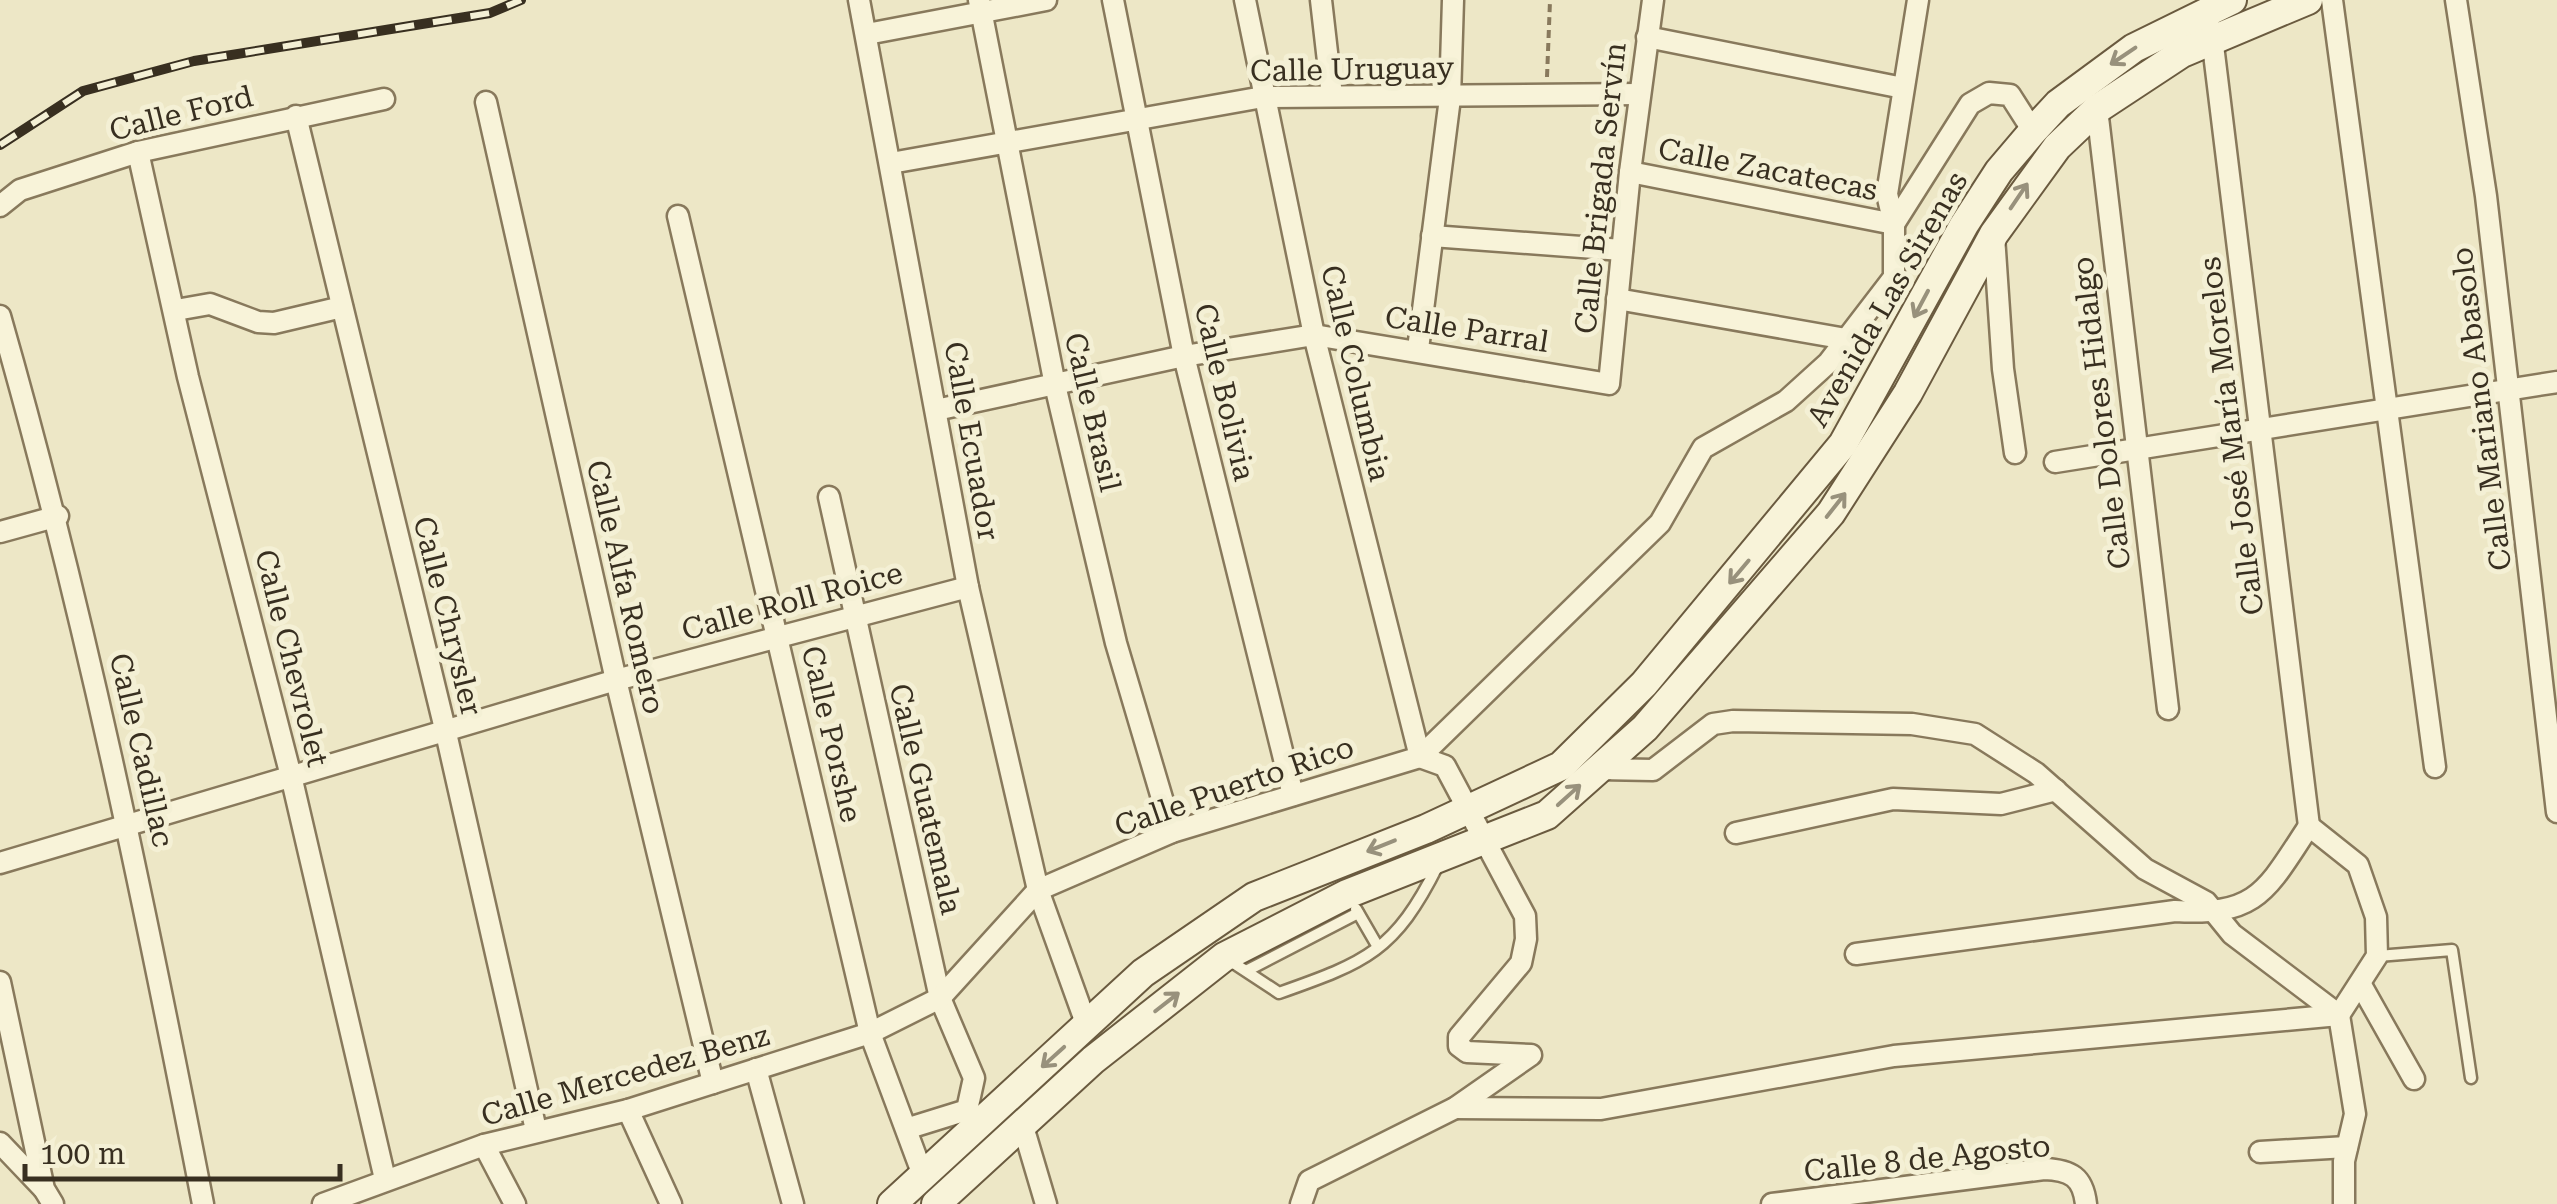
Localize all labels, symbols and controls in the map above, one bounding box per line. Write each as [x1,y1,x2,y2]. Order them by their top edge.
street label: Calle Brigada Servín [1567,41,1633,335]
one-way arrow [2110,45,2138,66]
street label: Calle Uruguay [1250,50,1454,88]
street label: Calle Ford [106,78,256,148]
street label: Calle Zacatecas [1655,131,1881,207]
street label: Avenida Las Sirenas [1800,165,1974,433]
one-way arrow [2008,182,2029,210]
street label: Calle Mariano Abasolo [2444,245,2518,573]
street label: Calle Dolores Hidalgo [2064,255,2138,571]
street label: Calle José María Morelos [2192,255,2270,617]
street label: Calle Columbia [1314,262,1398,484]
one-way arrow [1911,289,1931,319]
street label: Calle Parral [1383,299,1551,359]
street label: Calle Bolivia [1188,300,1262,484]
street label: Calle Brasil [1058,329,1128,495]
street label: Calle Ecuador [937,339,1007,543]
street label: Calle Alfa Romero [580,457,672,717]
one-way arrow [1826,492,1847,519]
street label: Calle Chrysler [406,513,490,719]
street label: Calle Chevrolet [248,546,336,770]
street label: Calle Roll Roice [678,555,906,647]
one-way arrow [1729,558,1751,584]
street label: Calle Porshe [795,642,869,826]
street label: Calle Cadillac [103,650,181,850]
street label: Calle Guatemala [882,680,970,918]
street label: Calle Puerto Rico [1110,729,1358,843]
one-way arrow [1556,784,1581,807]
one-way arrow [1367,839,1397,857]
one-way arrow [1153,992,1180,1013]
street label: Calle Mercedez Benz [477,1017,773,1133]
one-way arrow [1041,1045,1066,1068]
scale bar [25,1119,340,1181]
street label: Calle 8 de Agosto [1802,1128,2052,1188]
text: 100 m [40,1136,125,1171]

